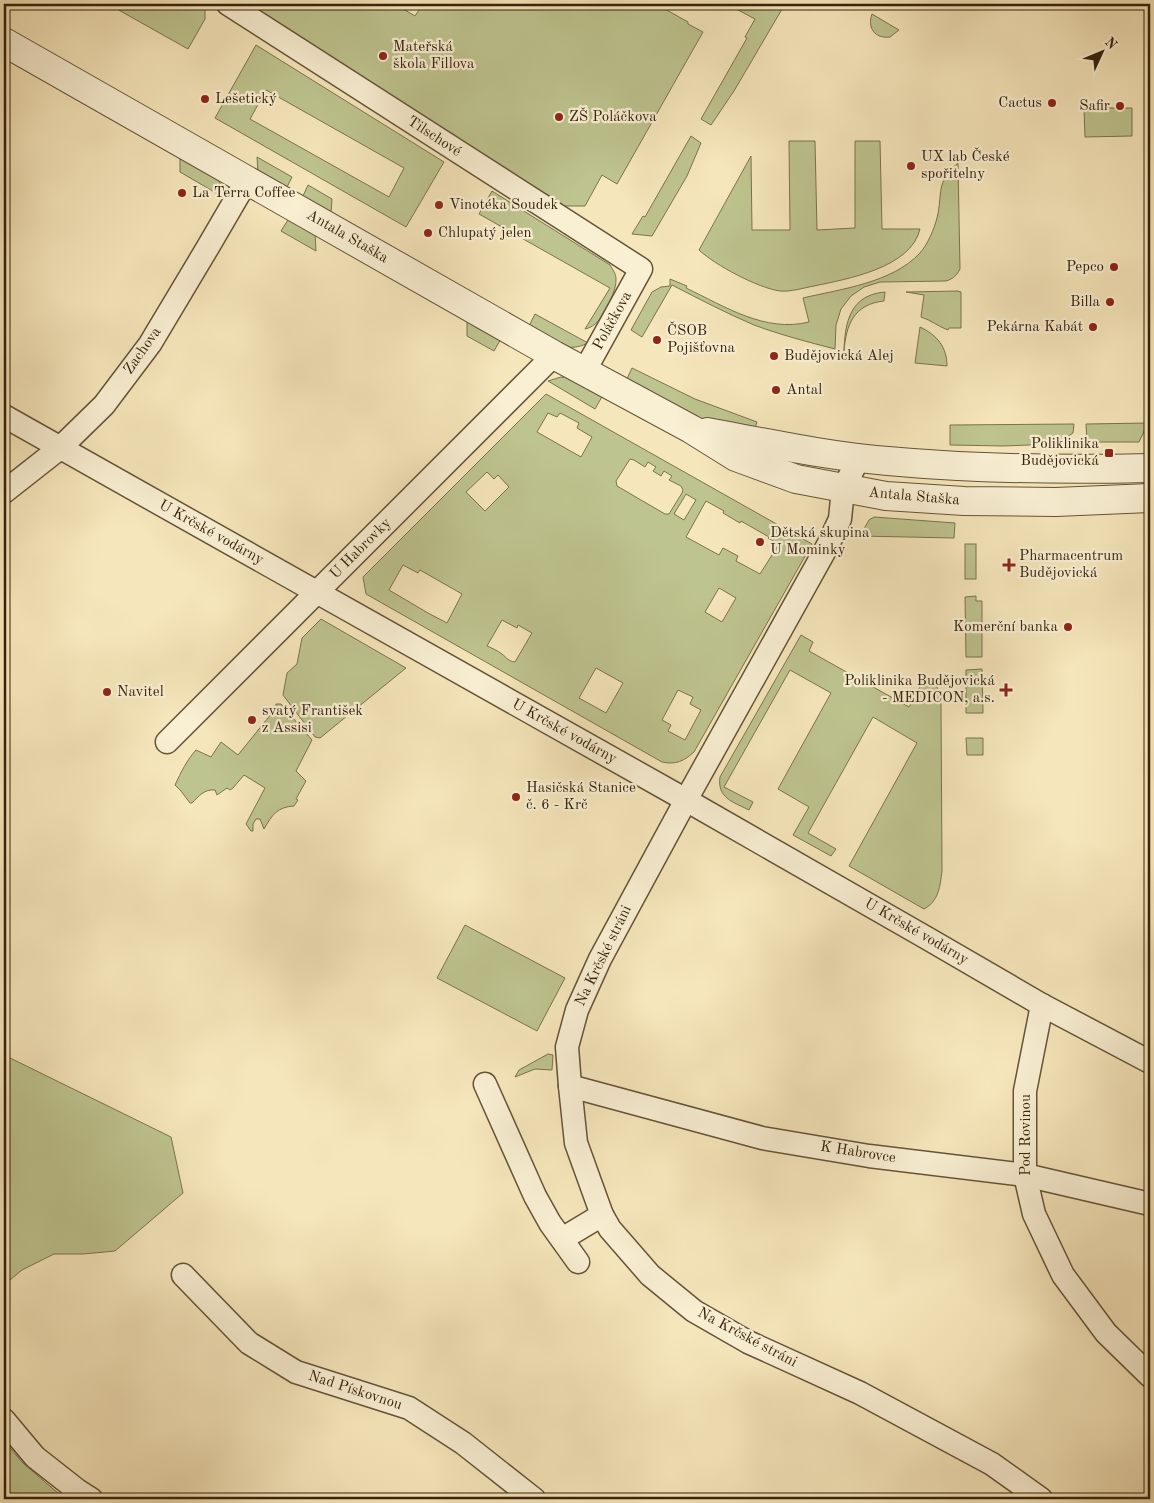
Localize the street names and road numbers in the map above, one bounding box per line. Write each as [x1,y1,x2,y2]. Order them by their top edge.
street label: Tilschové [404,114,464,160]
street label: Antala Staška [304,208,391,267]
street label: Poláčkova [591,289,635,353]
street label: Zachova [121,324,165,377]
street label: Antala Staška [868,486,961,509]
street label: U Krčské vodárny [156,498,266,568]
street label: U Habrovky [328,516,394,582]
street label: U Krčské vodárny [509,697,619,767]
street label: U Krčské vodárny [861,896,971,968]
street label: Na Krčské stráni [573,903,635,1009]
street label: Pod Rovinou [1019,1094,1034,1176]
street label: K Habrovce [819,1140,897,1166]
street label: Na Krčské stráni [695,1306,799,1370]
street label: Nad Pískovnou [306,1369,404,1413]

